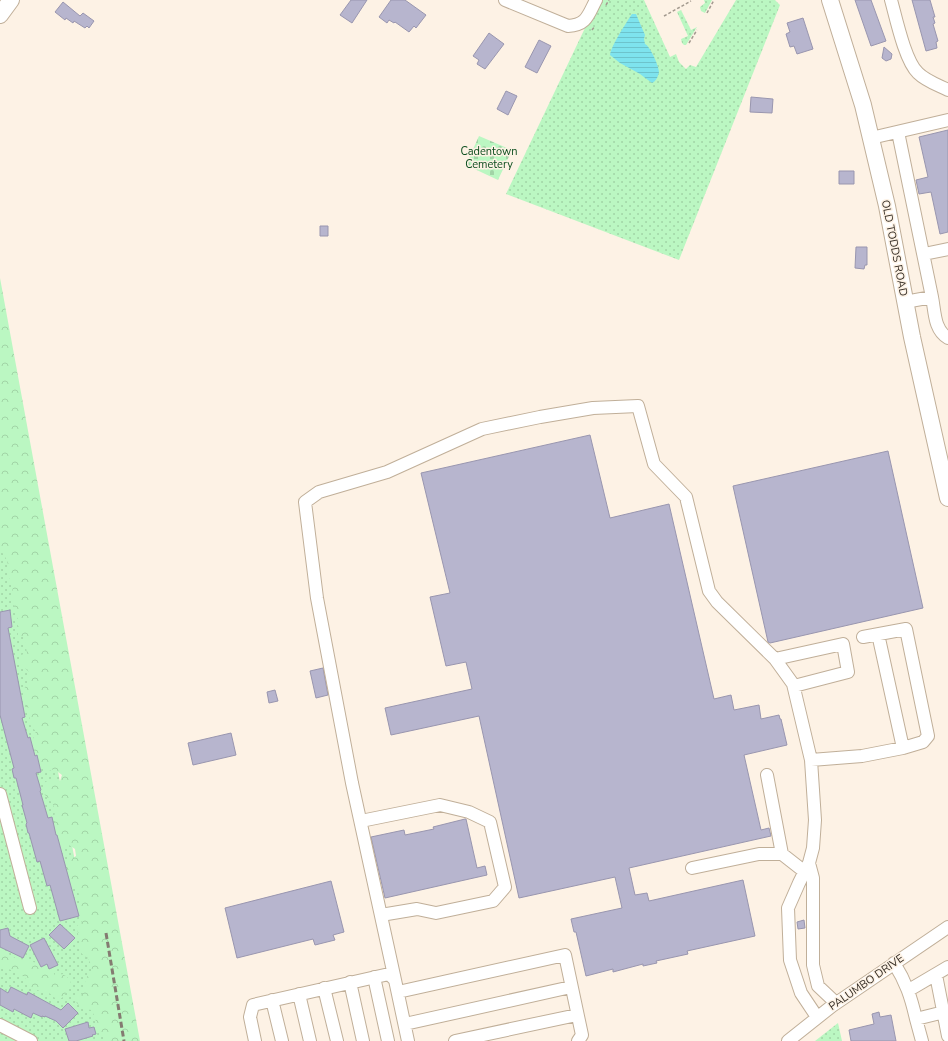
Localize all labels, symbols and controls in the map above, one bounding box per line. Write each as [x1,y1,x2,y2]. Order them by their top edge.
park label: Cadentown Cemetery [461,144,517,172]
street label: OLD TODDS ROAD [878,199,911,297]
street label: PALUMBO DRIVE [826,951,907,1014]

